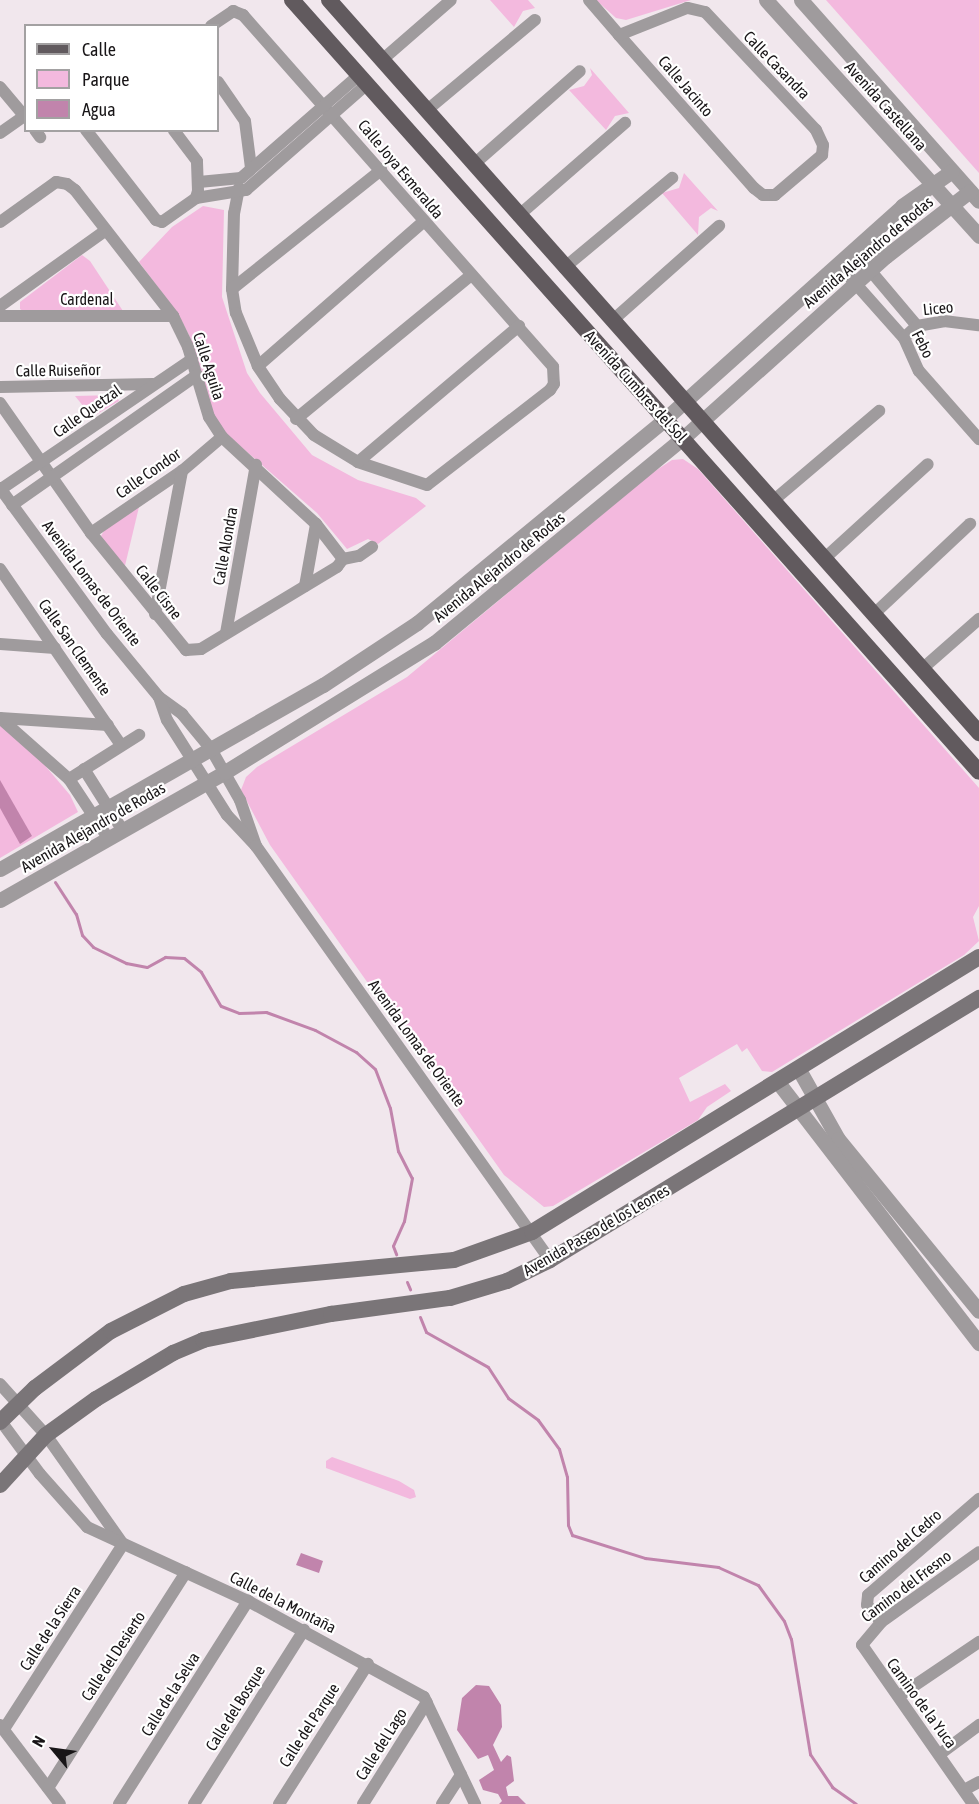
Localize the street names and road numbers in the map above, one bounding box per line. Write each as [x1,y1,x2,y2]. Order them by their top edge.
street label: Calle Casandra [740,27,814,103]
street label: Calle Jacinto [654,52,718,120]
street label: Avenida Castellana [841,57,931,155]
street label: Calle Joya Esmeralda [354,116,448,222]
street label: Avenida Alejandro de Rodas [799,192,937,312]
street label: Cardenal [60,289,114,309]
street label: Liceo [922,297,954,319]
street label: Avenida Cumbres del Sol [581,326,691,446]
street label: Febo [908,327,938,361]
street label: Calle Aguila [189,330,229,402]
street label: Calle Ruiseñor [15,360,101,380]
street label: Calle Quetzal [49,381,125,441]
street label: Calle Condor [112,444,184,502]
street label: Calle Alondra [209,505,241,587]
street label: Avenida Alejandro de Rodas [429,508,569,626]
street label: Avenida Lomas de Oriente [39,516,145,650]
street label: Calle Cisne [132,561,186,623]
street label: Calle San Clemente [35,595,115,699]
street label: Avenida Alejandro de Rodas [17,778,169,876]
street label: Avenida Lomas de Oriente [364,976,470,1110]
street label: Avenida Paseo de los Leones [519,1180,673,1280]
street label: Camino del Cedro [855,1505,945,1587]
street label: Camino del Fresno [857,1546,955,1626]
street label: Calle de la Montaña [227,1567,339,1637]
street label: Calle de la Sierra [15,1582,85,1674]
street label: Calle del Desierto [77,1608,149,1704]
street label: Calle de la Selva [137,1649,203,1739]
street label: Camino de la Yuca [883,1654,961,1752]
street label: Calle del Bosque [201,1662,269,1754]
street label: Calle del Parque [275,1680,343,1770]
street label: Calle del Lago [351,1704,411,1784]

